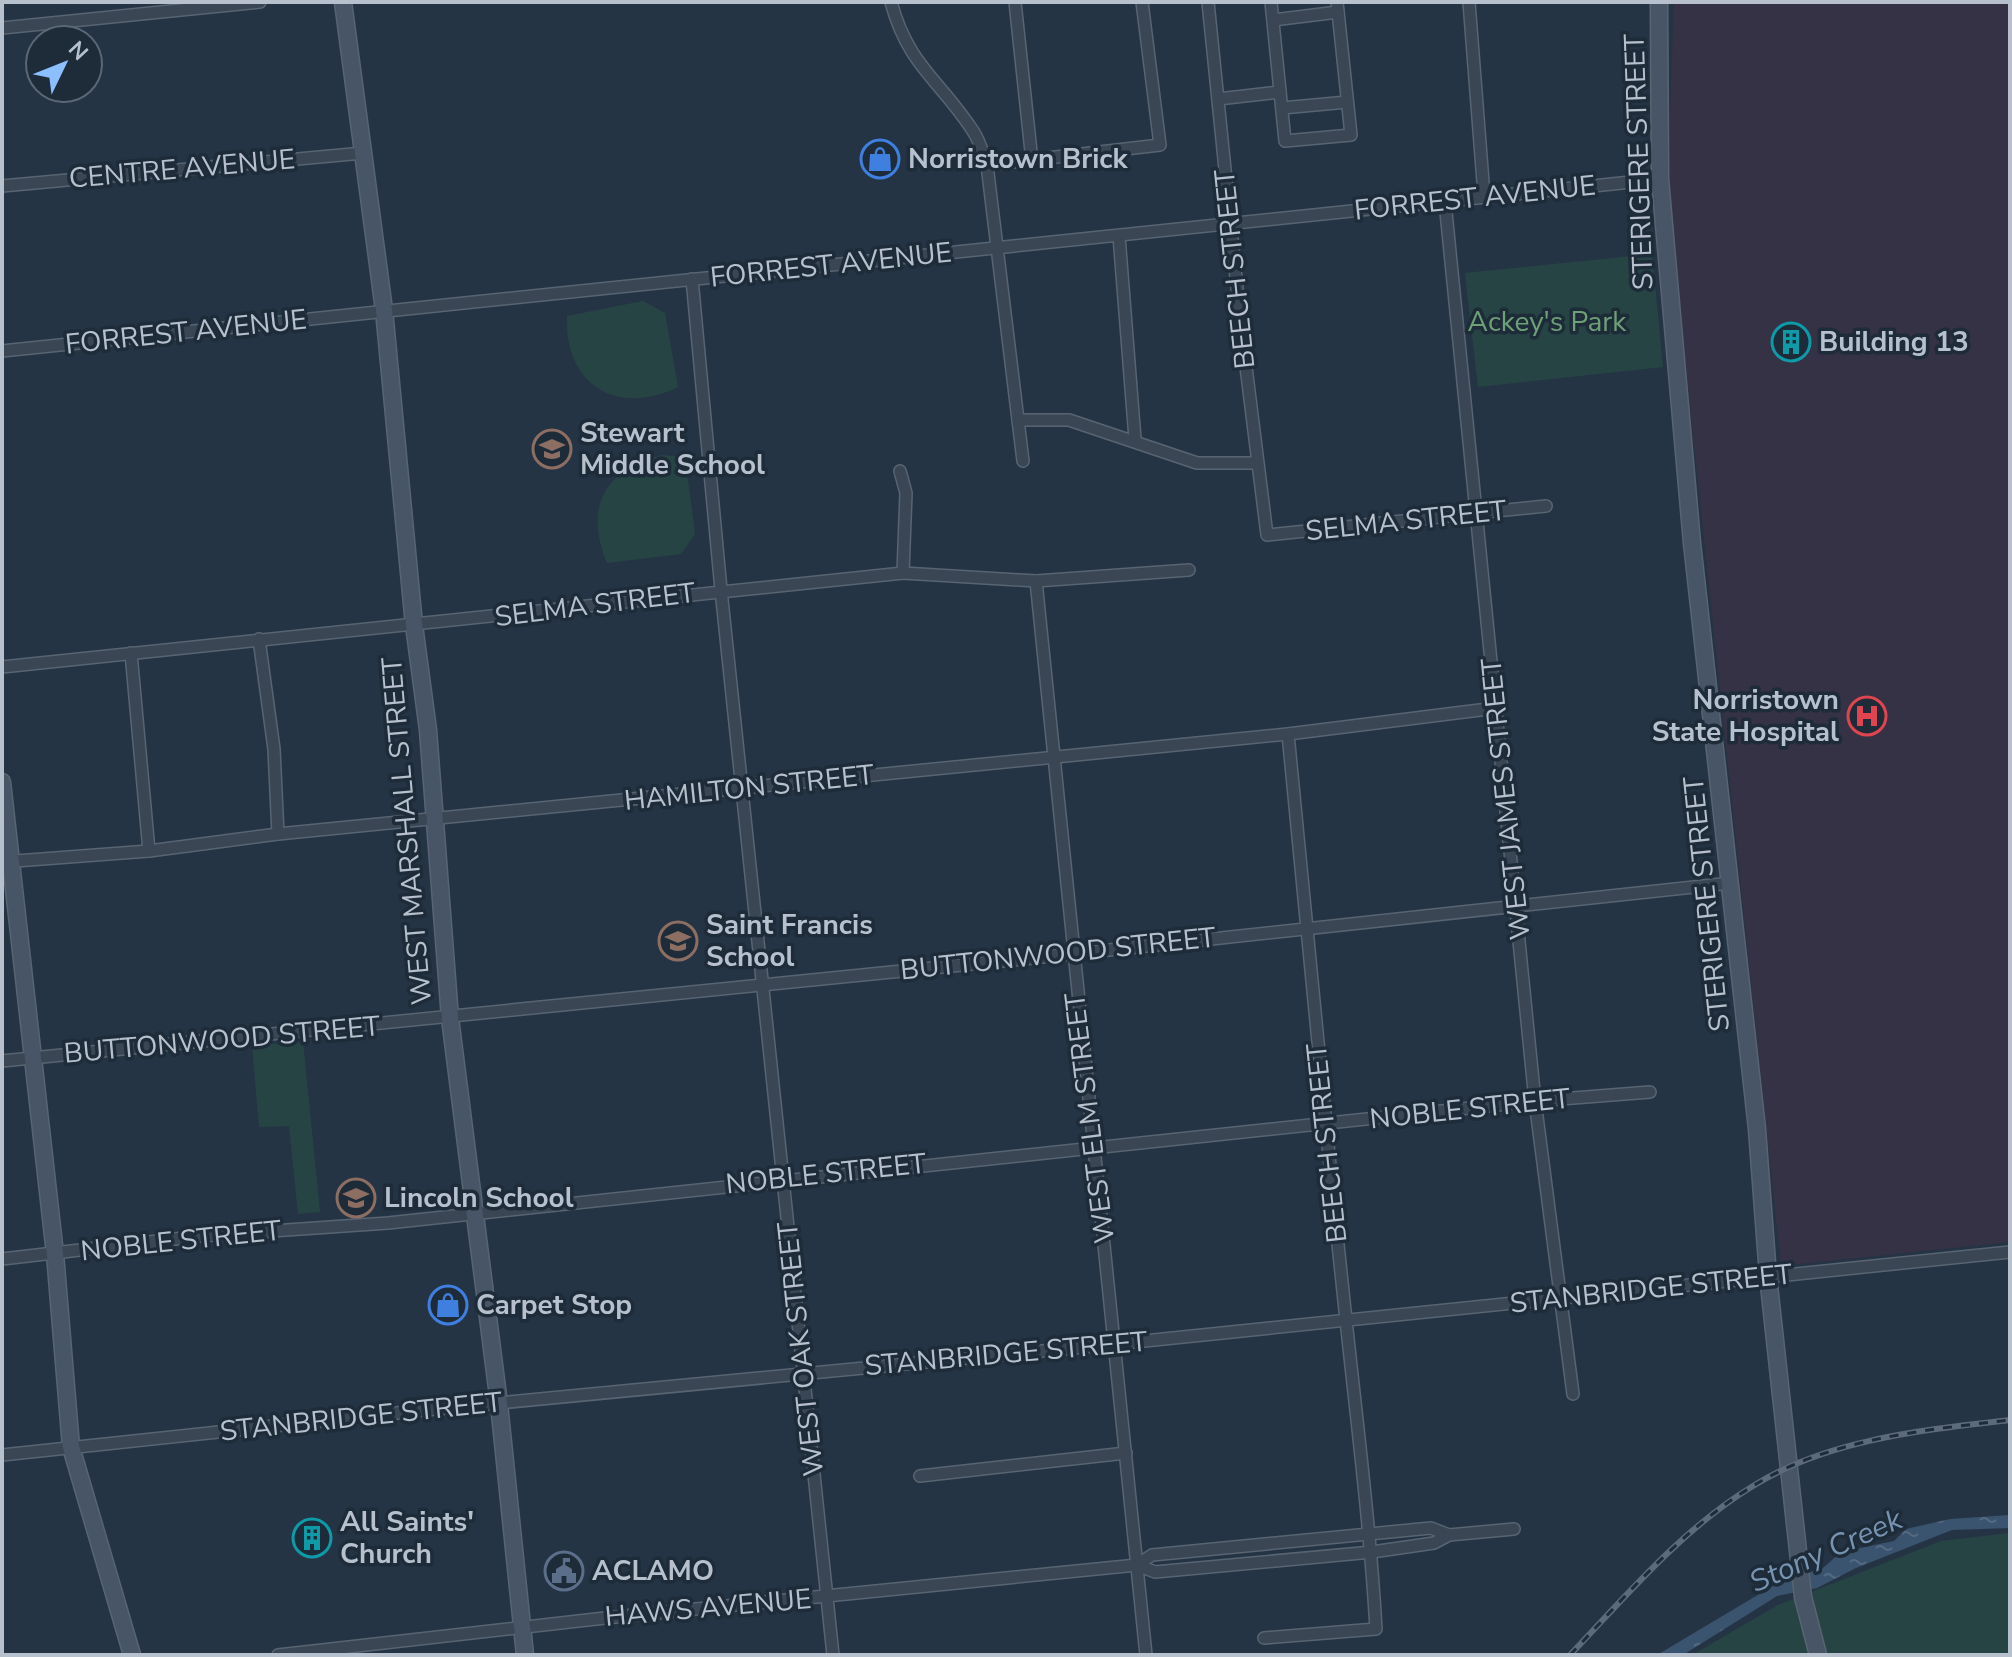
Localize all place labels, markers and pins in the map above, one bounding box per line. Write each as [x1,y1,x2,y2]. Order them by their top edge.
shop icon: Norristown Brick [859,138,901,180]
place label: Norristown Brick [908,140,1129,178]
building icon: Building 13 [1770,321,1812,363]
place label: Building 13 [1819,323,1969,361]
place label: Stewart Middle School [580,414,765,484]
school or university icon: Stewart Middle School [531,428,573,470]
place label: Norristown State Hospital [1652,681,1839,751]
hospital icon: Norristown State Hospital [1846,695,1888,737]
place label: Saint Francis School [706,906,873,976]
school or university icon: Saint Francis School [657,920,699,962]
school or university icon: Lincoln School [335,1177,377,1219]
place label: Lincoln School [384,1179,574,1217]
shop icon: Carpet Stop [427,1284,469,1326]
place label: Carpet Stop [476,1286,632,1324]
place label: All Saints' Church [340,1503,474,1573]
building icon: All Saints' Church [291,1517,333,1559]
public building icon: ACLAMO [543,1550,585,1592]
place label: ACLAMO [592,1552,714,1590]

